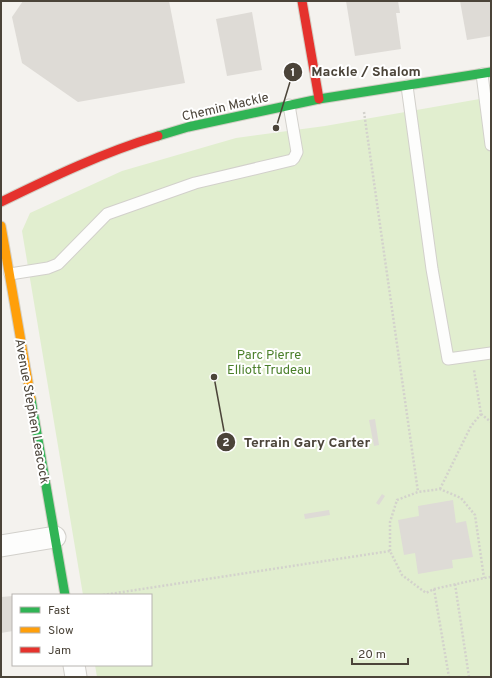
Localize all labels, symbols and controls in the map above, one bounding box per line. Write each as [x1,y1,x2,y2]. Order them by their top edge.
callout: Mackle / Shalom [283,59,429,85]
text: Mackle / Shalom [311,64,421,81]
text: 1 [291,65,295,81]
street label: Chemin Mackle [180,90,270,126]
street label: Avenue Stephen Leacock [10,338,52,485]
park label: Parc Pierre Elliott Trudeau [227,348,311,379]
callout: Terrain Gary Carter [216,429,379,455]
text: 2 [222,435,230,451]
text: Terrain Gary Carter [244,435,370,452]
legend [12,594,152,666]
text: Fast [48,603,70,619]
text: Slow [48,623,74,639]
scale bar [352,640,408,666]
text: Jam [48,643,71,659]
text: 20 m [358,647,386,663]

